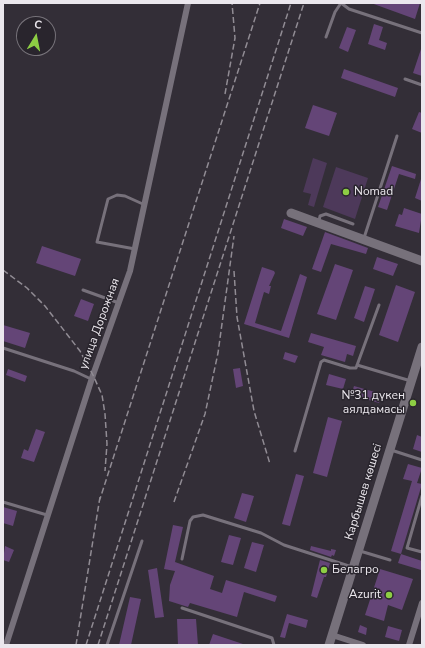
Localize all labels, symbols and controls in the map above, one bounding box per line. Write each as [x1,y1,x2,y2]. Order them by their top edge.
north arrow [16,16,56,56]
text: С [33,17,43,33]
place label: Nomad [354,185,393,199]
marker: Nomad [341,187,351,197]
street label: улица Дорожная [77,276,123,372]
place label: №31 дүкен аялдамасы [341,389,405,417]
marker: №31 дүкен аялдамасы [408,398,418,408]
street label: Карбышев көшесі [342,442,386,542]
place label: Белагро [332,563,379,577]
marker: Белагро [319,565,329,575]
place label: Azurit [349,588,381,602]
marker: Azurit [384,590,394,600]

